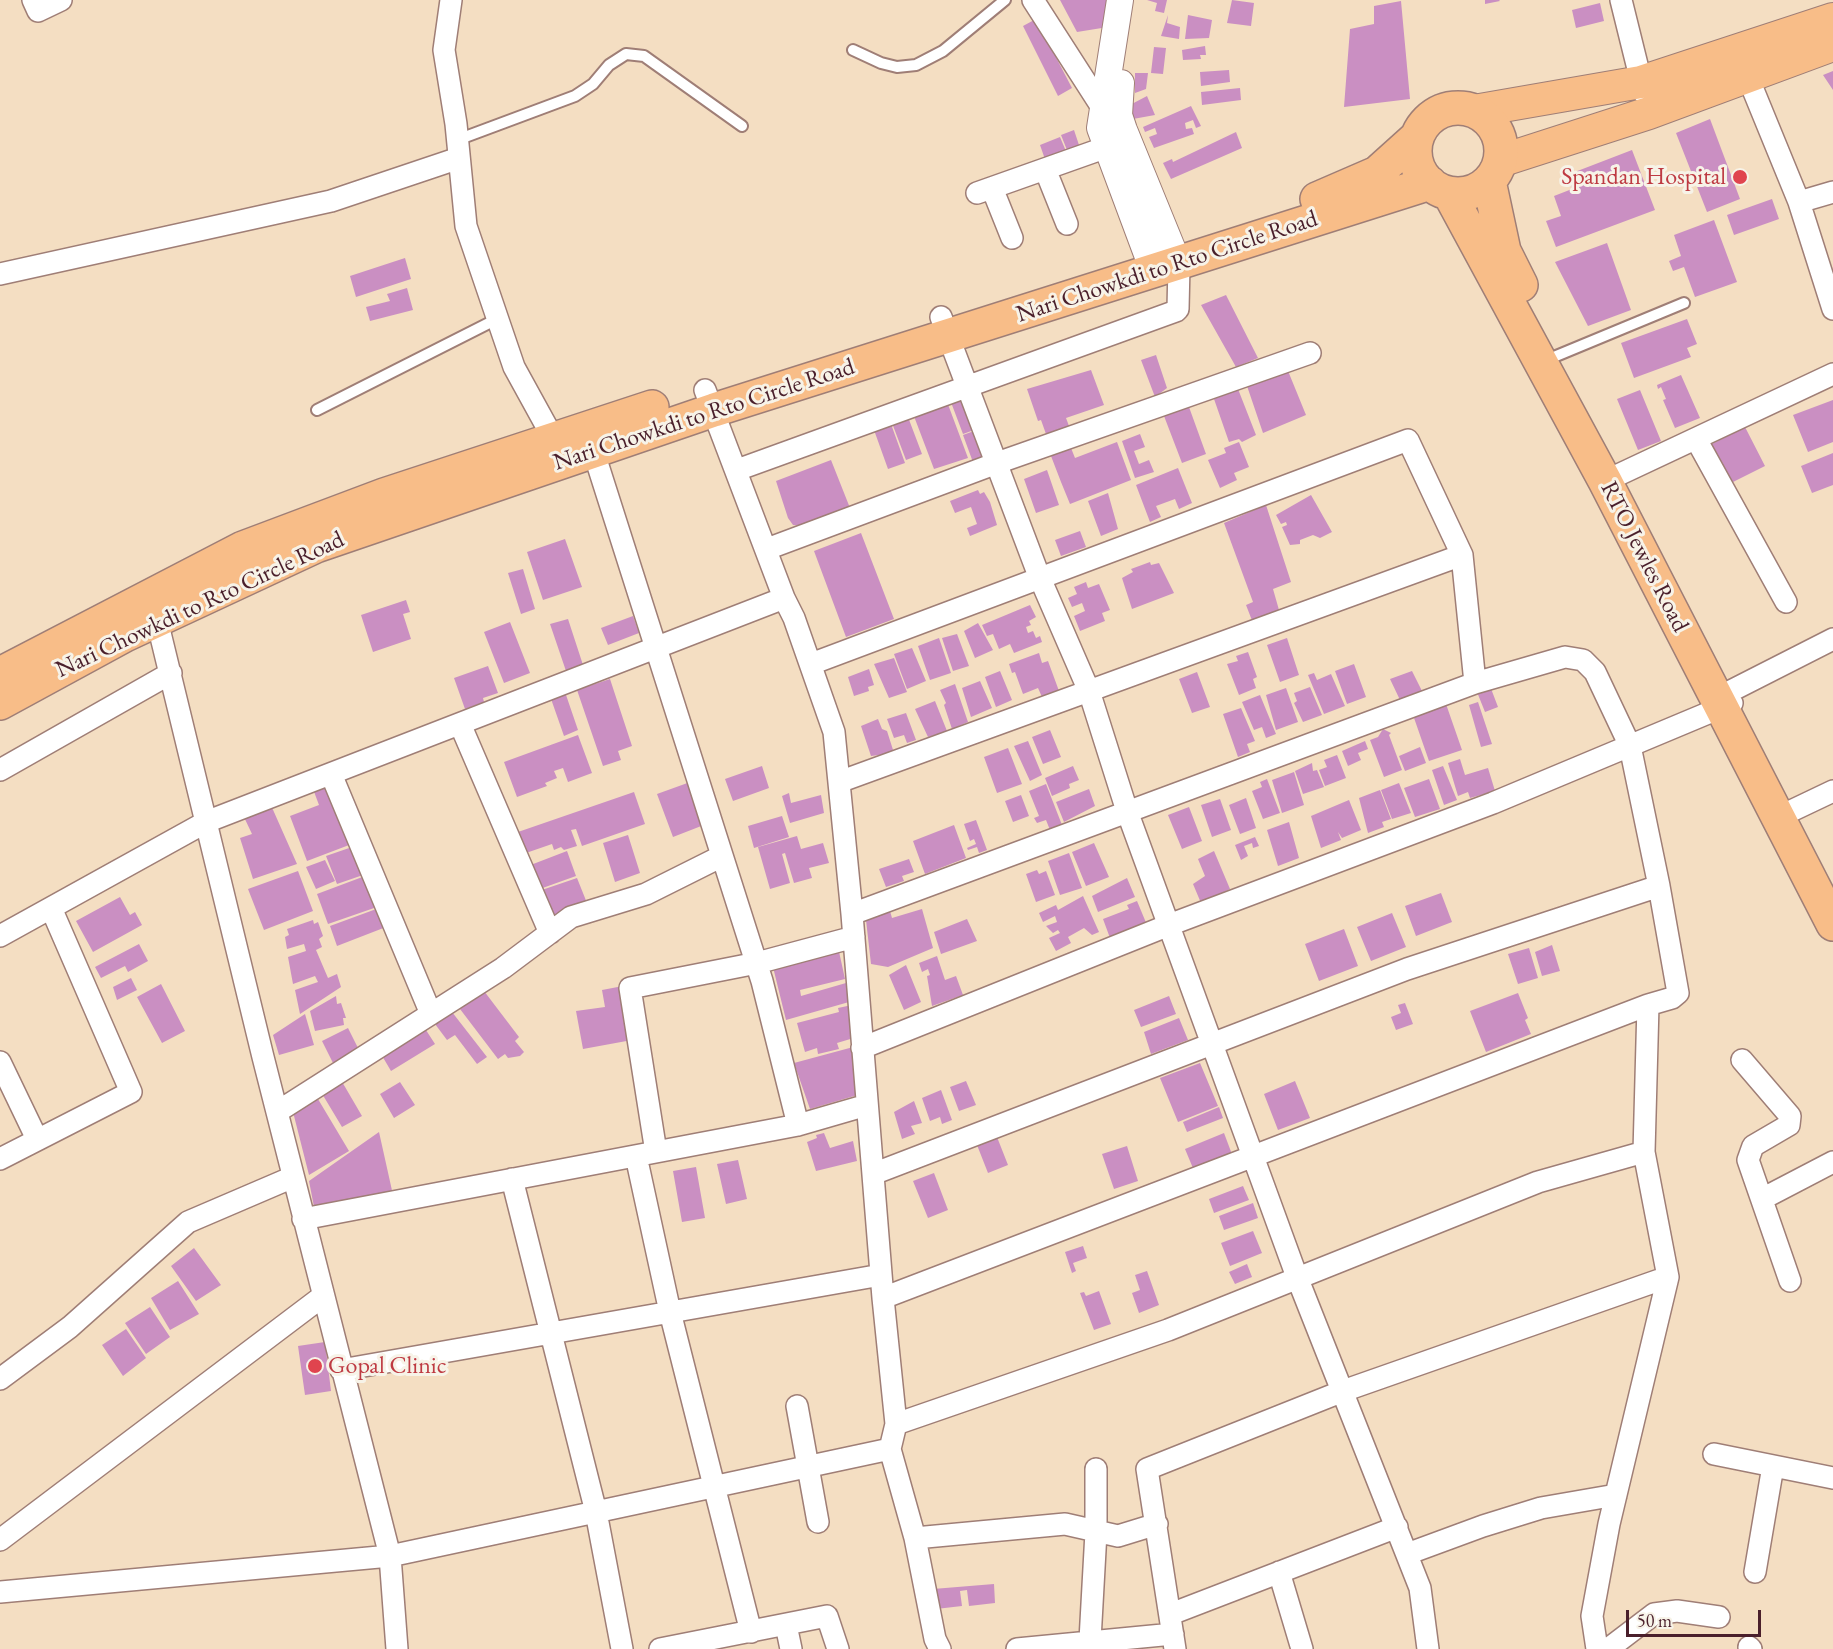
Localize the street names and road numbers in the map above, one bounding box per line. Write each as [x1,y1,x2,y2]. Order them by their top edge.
street label: Nari Chowkdi to Rto Circle Road [1013,205,1321,329]
street label: Nari Chowkdi to Rto Circle Road [550,353,858,477]
street label: RTO Jewles Road [1594,477,1694,637]
street label: Nari Chowkdi to Rto Circle Road [51,525,349,685]

